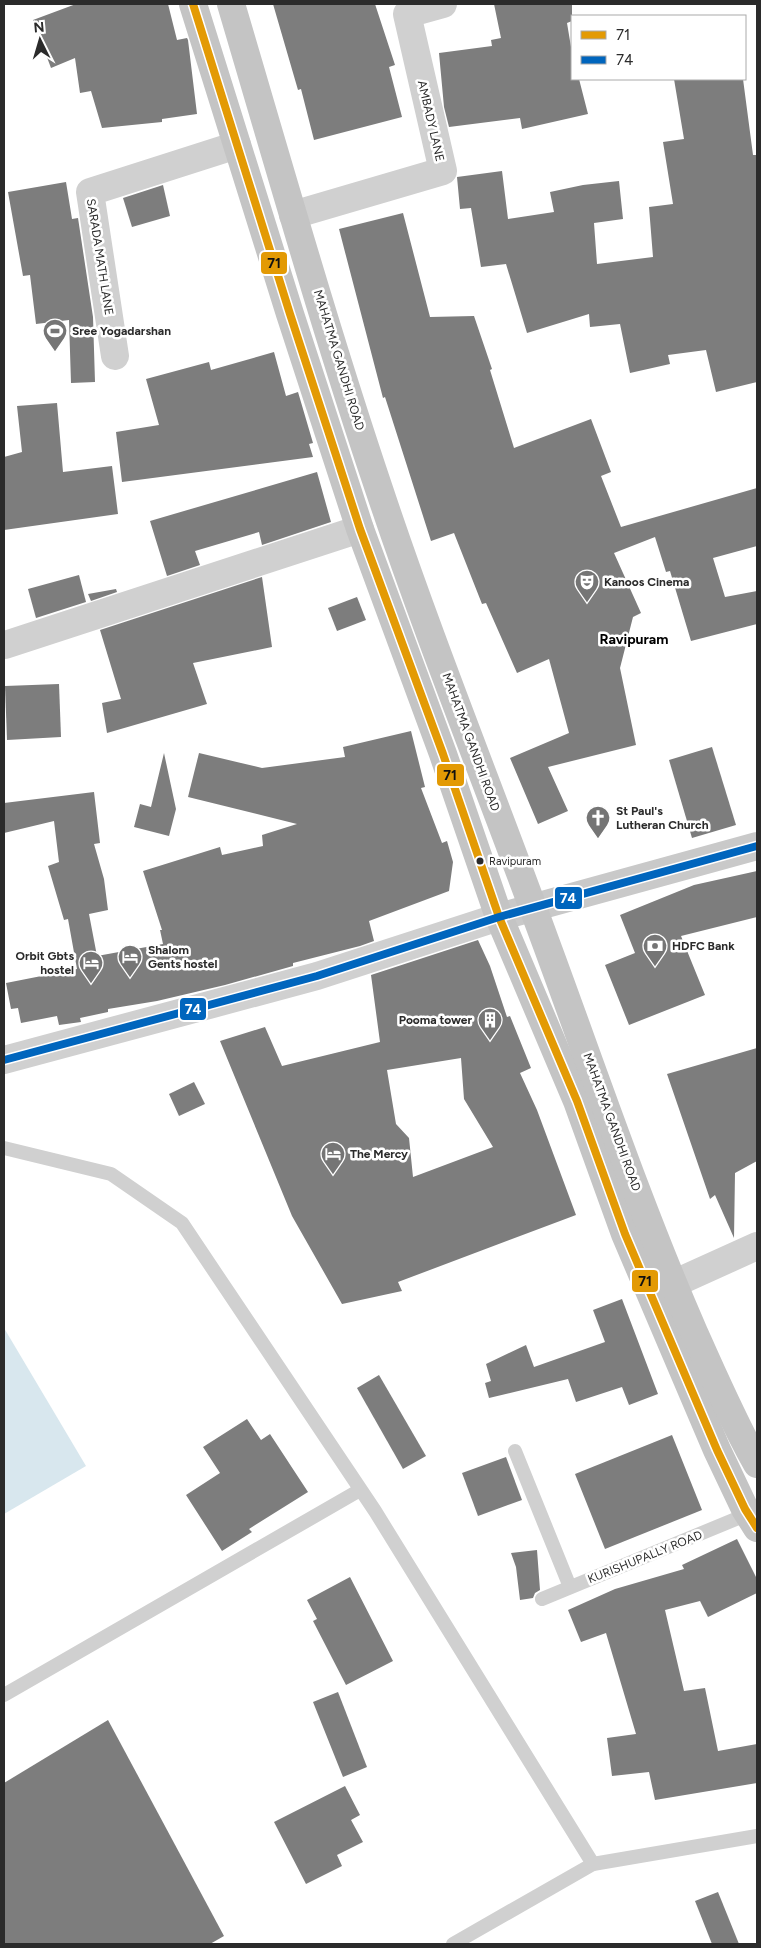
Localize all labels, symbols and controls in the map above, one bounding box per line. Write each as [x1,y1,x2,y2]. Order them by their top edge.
north arrow [15,15,65,65]
legend [571,15,746,80]
text: N [33,19,45,36]
text: 71 [616,26,630,44]
text: 74 [616,51,633,69]
street label: AMBADY LANE [415,79,447,163]
street label: SARADA MATH LANE [84,198,116,316]
line badge: 71 [260,251,288,275]
text: 71 [267,255,281,272]
street label: MAHATMA GANDHI ROAD [311,288,367,432]
sports icon: Sree Yogadarshan [42,318,68,352]
place label: Sree Yogadarshan [72,324,171,338]
theatre icon: Kanoos Cinema [574,569,600,603]
place label: Kanoos Cinema [604,575,689,589]
district label: Ravipuram [599,631,669,648]
street label: MAHATMA GANDHI ROAD [439,671,503,813]
line badge: 71 [436,763,465,787]
text: 71 [443,767,457,784]
place label: St Paul's Lutheran Church [616,804,709,832]
church icon: St Paul's Lutheran Church [585,805,611,839]
place label: Ravipuram [489,855,541,868]
marker: Ravipuram [475,856,485,866]
line badge: 74 [554,886,583,910]
text: 74 [560,890,576,907]
bank icon: HDFC Bank [642,933,668,967]
place label: HDFC Bank [672,939,735,953]
place label: Shalom Gents hostel [148,943,217,971]
hotel icon: Shalom Gents hostel [117,944,143,978]
place label: Orbit Gbts hostel [16,949,74,977]
hotel icon: Orbit Gbts hostel [78,950,104,984]
line badge: 74 [179,997,207,1021]
text: 74 [185,1001,201,1018]
building icon: Pooma tower [477,1007,503,1041]
place label: Pooma tower [399,1013,472,1027]
street label: MAHATMA GANDHI ROAD [580,1051,644,1193]
hotel icon: The Mercy [320,1141,346,1175]
place label: The Mercy [350,1147,408,1161]
line badge: 71 [631,1269,659,1293]
text: 71 [638,1273,652,1290]
street label: KURISHUPALLY ROAD [586,1528,704,1586]

